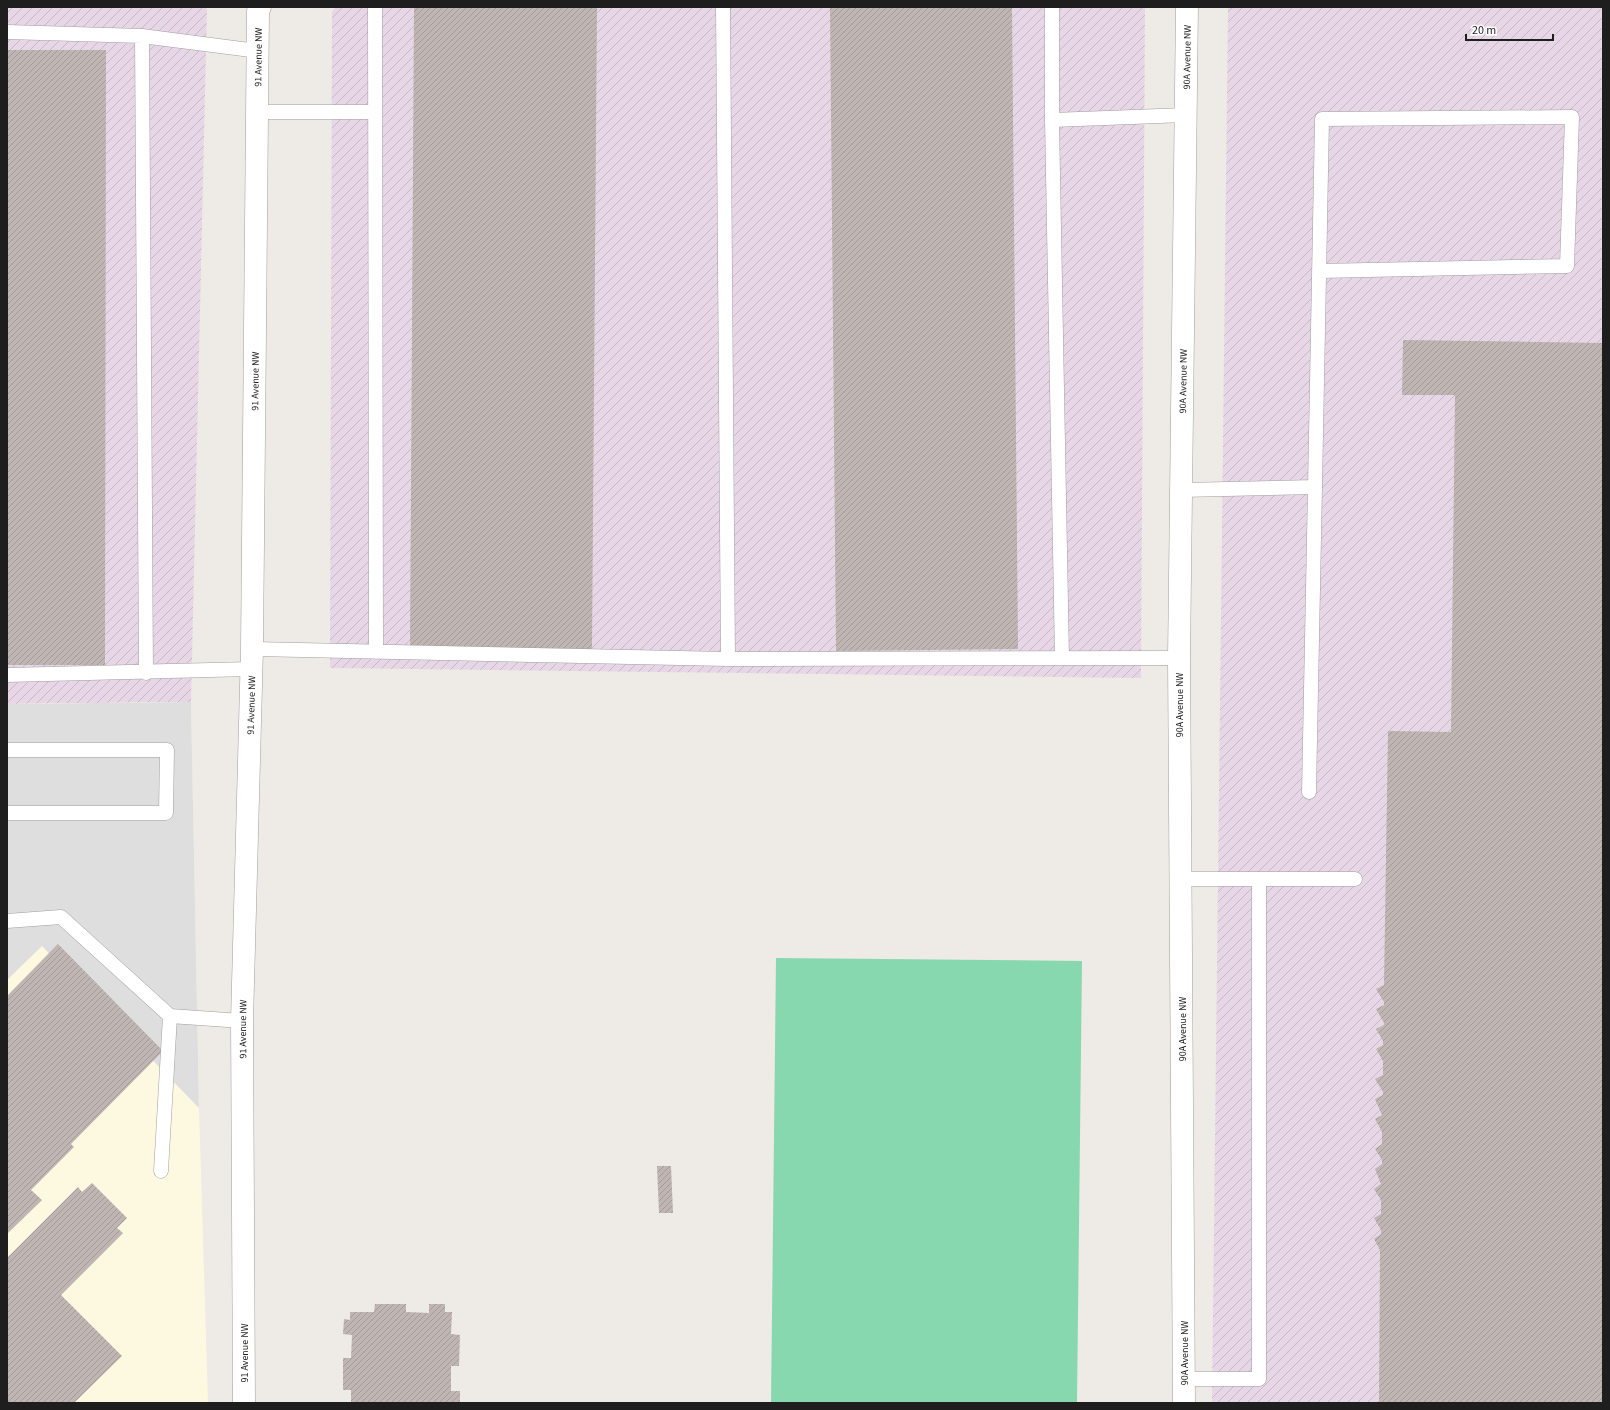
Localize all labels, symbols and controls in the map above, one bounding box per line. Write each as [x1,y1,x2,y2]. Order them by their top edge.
scale bar [1466,16,1553,42]
text: 20 m [1472,22,1496,39]
street label: 90A Avenue NW [1180,25,1195,89]
street label: 91 Avenue NW [251,27,266,87]
street label: 90A Avenue NW [1176,349,1191,413]
street label: 91 Avenue NW [248,351,263,411]
street label: 90A Avenue NW [1173,673,1187,737]
street label: 91 Avenue NW [244,675,259,735]
street label: 90A Avenue NW [1176,997,1190,1061]
street label: 91 Avenue NW [236,999,251,1059]
street label: 90A Avenue NW [1178,1321,1192,1385]
street label: 91 Avenue NW [238,1323,252,1383]

